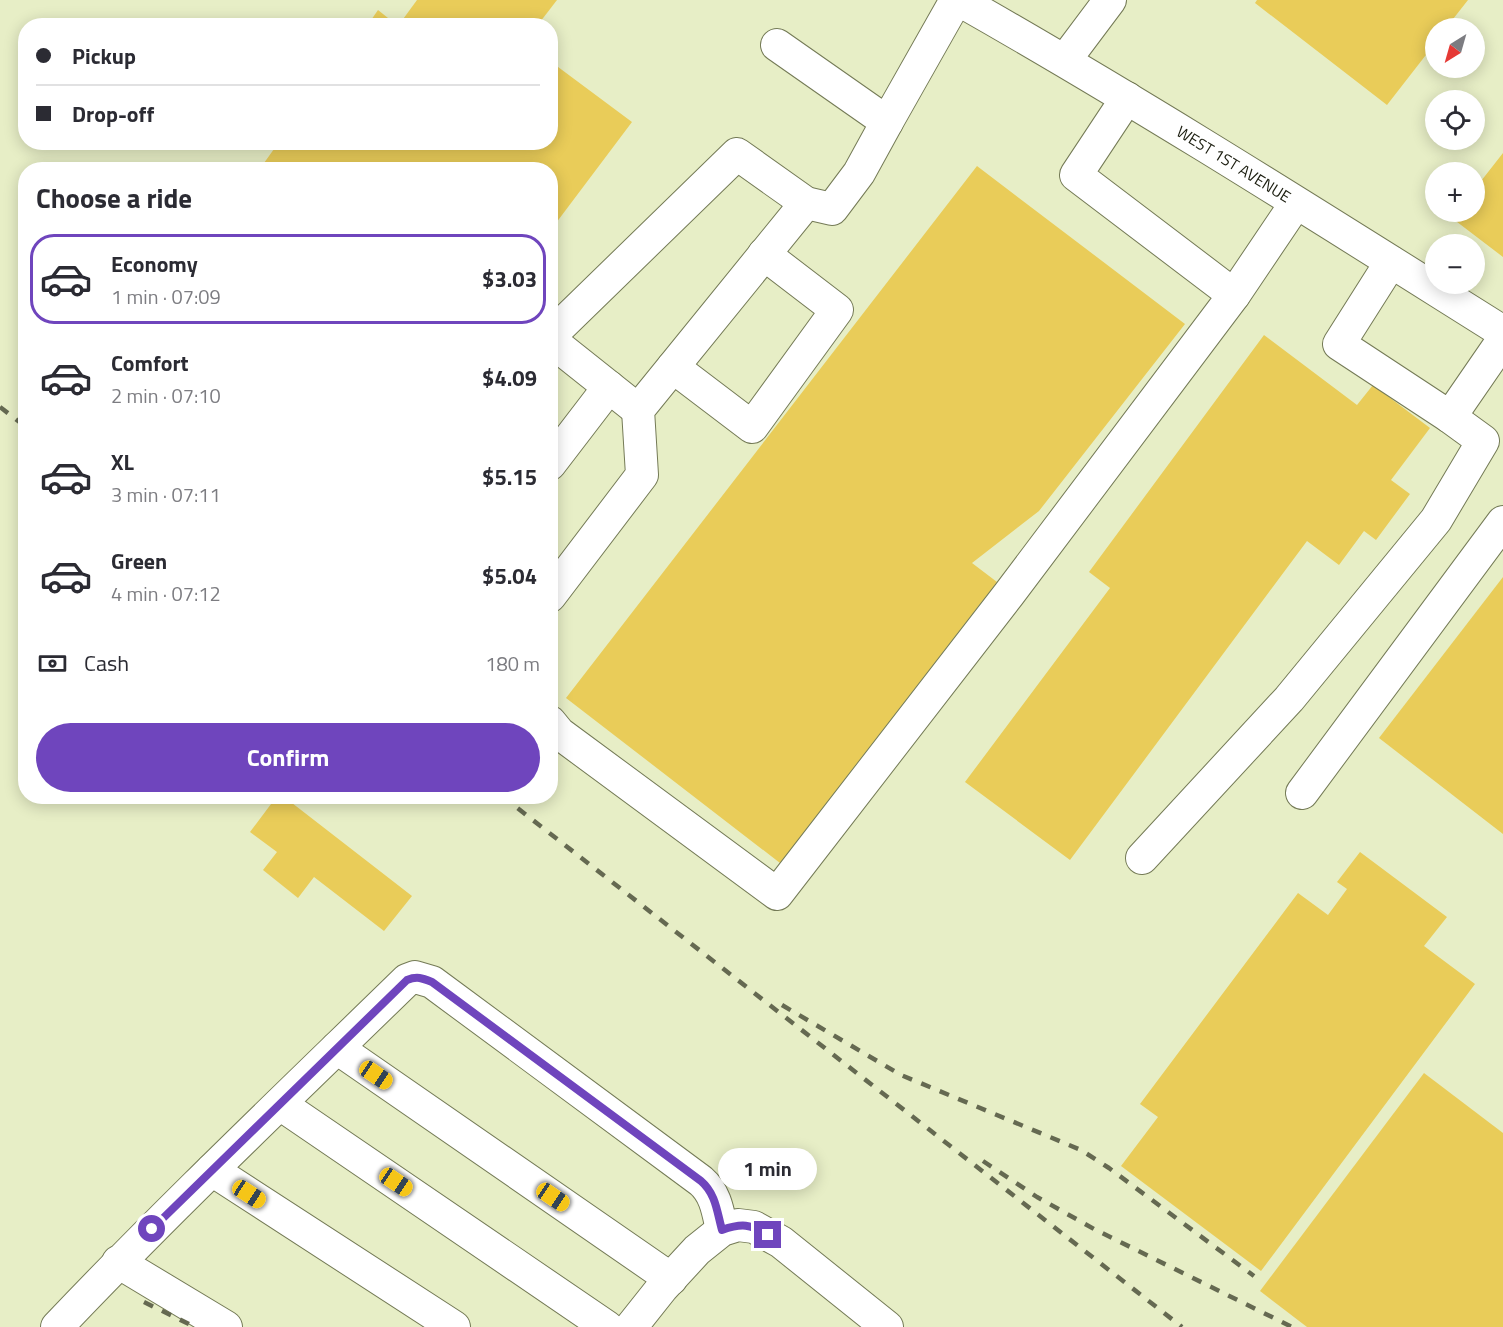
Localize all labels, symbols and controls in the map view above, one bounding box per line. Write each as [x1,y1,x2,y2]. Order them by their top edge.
north arrow [1425,18,1485,78]
map controls [1425,18,1485,294]
text: Pickup [72,39,136,73]
button: locate [1425,90,1485,150]
text: Drop-off [72,97,154,131]
street label: WEST 1ST AVENUE [1172,119,1296,208]
button: + [1425,162,1485,222]
text: Choose a ride [36,177,192,218]
button: − [1425,234,1485,294]
text: Economy [111,247,198,281]
icon: car [39,252,93,306]
text: $3.03 [482,262,537,296]
text: 1 min · 07:09 [111,281,221,312]
text: Comfort [111,346,189,380]
icon: car [39,351,93,405]
text: $4.09 [482,361,537,395]
text: 2 min · 07:10 [111,380,221,411]
text: XL [111,445,134,479]
icon: car [39,450,93,504]
text: $5.15 [482,460,537,494]
text: 3 min · 07:11 [111,479,221,510]
text: Green [111,544,167,578]
icon: car [39,549,93,603]
text: $5.04 [482,559,537,593]
text: 4 min · 07:12 [111,578,221,609]
text: Cash [84,646,129,680]
icon: cash [36,647,69,680]
text: 180 m [485,648,540,679]
button: Confirm [36,723,540,792]
car [356,1057,396,1093]
callout: 1 min [718,1148,818,1190]
text: 1 min [743,1153,792,1184]
car [376,1164,416,1200]
car [229,1177,269,1211]
car [533,1179,573,1215]
route start [138,1215,165,1242]
route end [754,1221,781,1248]

